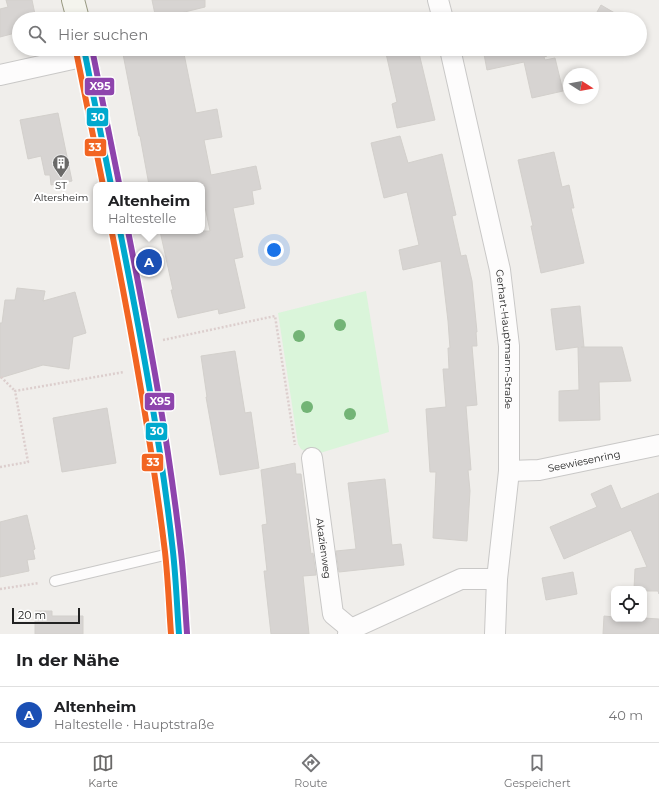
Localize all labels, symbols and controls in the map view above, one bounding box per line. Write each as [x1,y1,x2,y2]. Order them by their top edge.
search box [12,12,647,56]
icon: search [26,23,48,45]
text: Hier suchen [58,25,148,44]
north arrow [563,68,599,104]
line badge: X95 [84,77,115,96]
text: X95 [89,79,111,93]
line badge: 30 [86,107,109,127]
text: 30 [90,110,106,124]
line badge: 33 [84,138,107,157]
text: 33 [88,140,102,154]
building icon: ST Altersheim [51,153,71,178]
place label: ST Altersheim [34,179,88,204]
popup [93,182,205,234]
text: Altenheim [108,191,190,210]
text: Haltestelle [108,210,176,226]
your location [264,240,284,260]
pin: A [136,247,162,277]
street label: Gerhart-Hauptmann-Straße [493,269,516,409]
line badge: X95 [144,392,175,411]
text: X95 [149,394,171,408]
line badge: 30 [145,422,168,441]
text: 30 [149,424,165,438]
street label: Seewiesenring [547,447,621,474]
line badge: 33 [141,453,164,472]
text: 33 [146,455,160,469]
street label: Akazienweg [314,517,335,579]
map controls [611,586,647,622]
button: locate [611,586,647,622]
scale bar [12,606,80,625]
text: 20 m [18,608,46,622]
text: In der Nähe [16,650,120,670]
text: Altenheim [54,697,136,716]
text: A [24,707,34,723]
text: 40 m [609,707,643,723]
text: Haltestelle · Hauptstraße [54,716,214,732]
tab: Karte [88,752,118,790]
tab: Route [294,752,327,790]
tab: Gespeichert [504,752,571,790]

